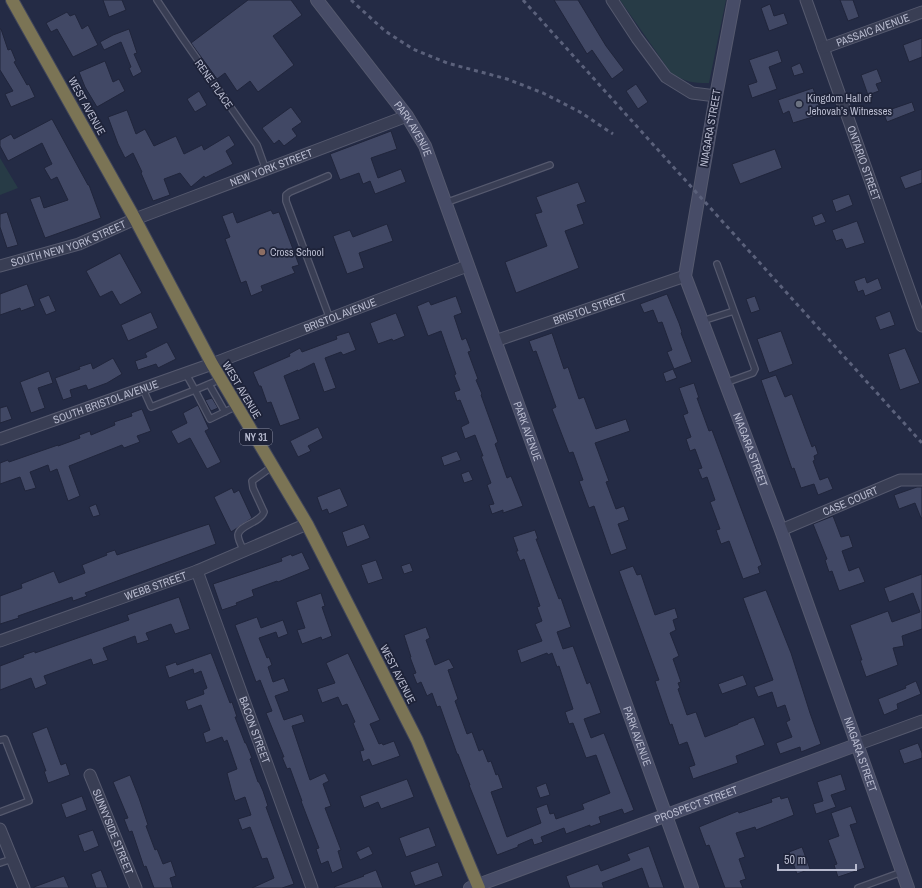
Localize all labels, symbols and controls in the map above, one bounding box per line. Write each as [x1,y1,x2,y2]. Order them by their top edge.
street label: PASSAIC AVENUE [834,10,911,50]
street label: RENE PLACE [192,57,236,111]
street label: WEST AVENUE [65,74,109,138]
street label: NIAGARA STREET [696,88,724,168]
place label: Kingdom Hall of Jehovah’s Witnesses [807,91,893,118]
street label: PARK AVENUE [391,98,435,158]
marker: Kingdom Hall of Jehovah’s Witnesses [794,99,804,109]
street label: ONTARIO STREET [844,124,884,203]
street label: NEW YORK STREET [228,145,315,189]
street label: SOUTH NEW YORK STREET [9,217,129,270]
place label: Cross School [270,245,324,259]
marker: Cross School [257,247,267,257]
street label: BRISTOL STREET [551,289,628,328]
street label: BRISTOL AVENUE [302,295,378,335]
street label: WEST AVENUE [219,359,265,421]
street label: SOUTH BRISTOL AVENUE [51,377,160,427]
street label: PARK AVENUE [511,400,545,463]
street label: NIAGARA STREET [730,411,771,489]
road number: NY 31 [240,429,272,445]
street label: CASE COURT [820,483,881,519]
street label: WEBB STREET [123,568,189,603]
street label: WEST AVENUE [377,642,419,706]
street label: BACON STREET [236,694,273,766]
street label: PARK AVENUE [620,704,655,768]
street label: NIAGARA STREET [841,715,880,794]
street label: PROSPECT STREET [652,782,740,826]
street label: SUNNYSIDE STREET [89,787,137,877]
scale bar [778,846,856,872]
text: 50 m [784,852,806,868]

